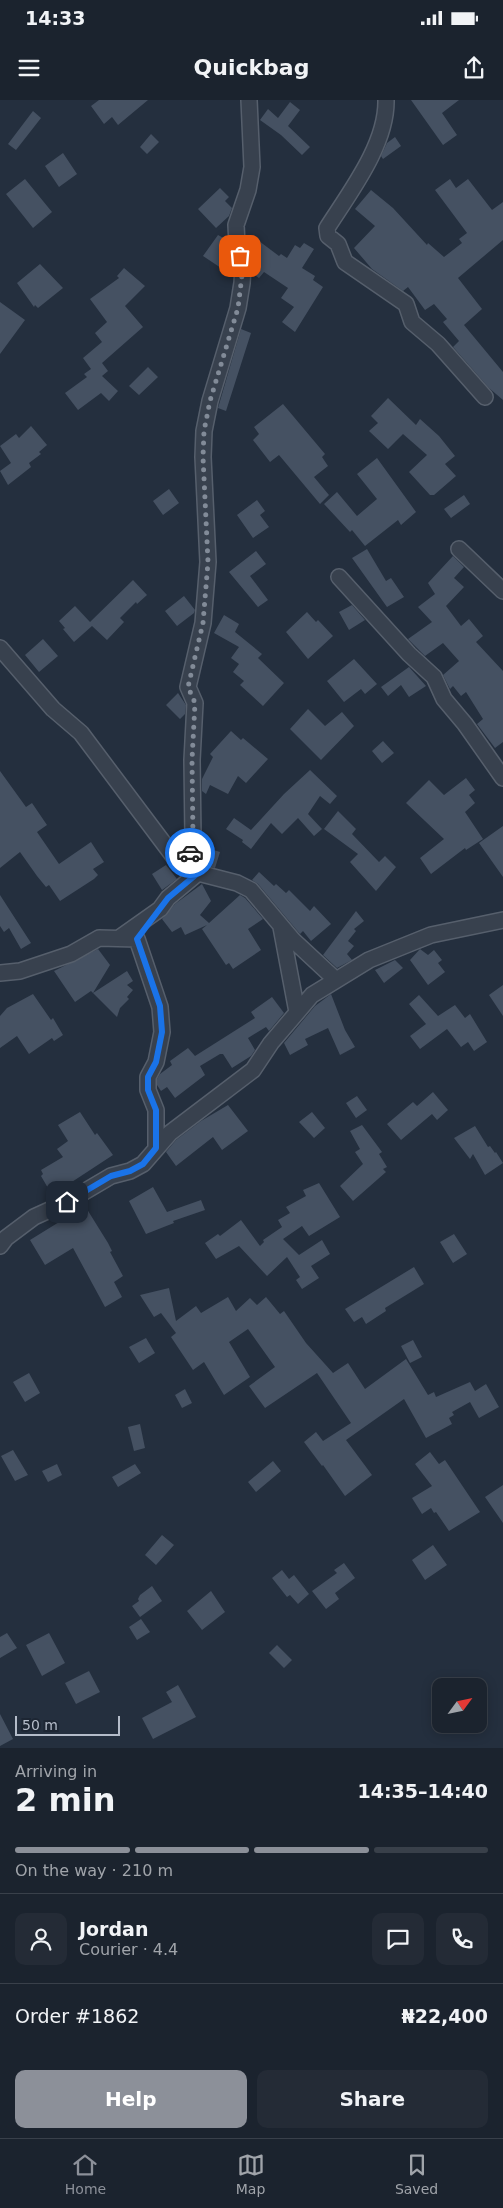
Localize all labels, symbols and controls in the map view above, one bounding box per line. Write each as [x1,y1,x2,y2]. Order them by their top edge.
text: 14:33 [25,7,85,29]
icon: menu [15,54,43,82]
icon: share [460,54,488,82]
text: Quickbag [194,55,309,80]
pin [219,235,261,277]
icon: bag [226,242,254,270]
courier [165,828,215,878]
icon: car [176,839,204,867]
pin [46,1181,88,1223]
icon: home [53,1188,81,1216]
north arrow [432,1678,488,1732]
map controls [432,1678,487,1733]
scale bar [15,1713,120,1736]
text: 50 m [22,1717,58,1733]
text: Arriving in [15,1762,97,1781]
text: 14:35–14:40 [358,1780,488,1802]
text: 2 min [15,1781,116,1819]
text: On the way · 210 m [15,1861,173,1880]
button: person [15,1913,67,1965]
button: chat [372,1913,424,1965]
button: phone [436,1913,488,1965]
text: Jordan [79,1918,148,1940]
text: Courier · 4.4 [79,1940,178,1959]
text: Order #1862 [15,2005,139,2027]
text: ₦22,400 [401,2005,488,2027]
button: Help [15,2070,247,2128]
button: Share [257,2070,488,2128]
tab: Home [65,2151,106,2197]
tab: Map [236,2151,265,2197]
tab: Saved [395,2151,438,2197]

